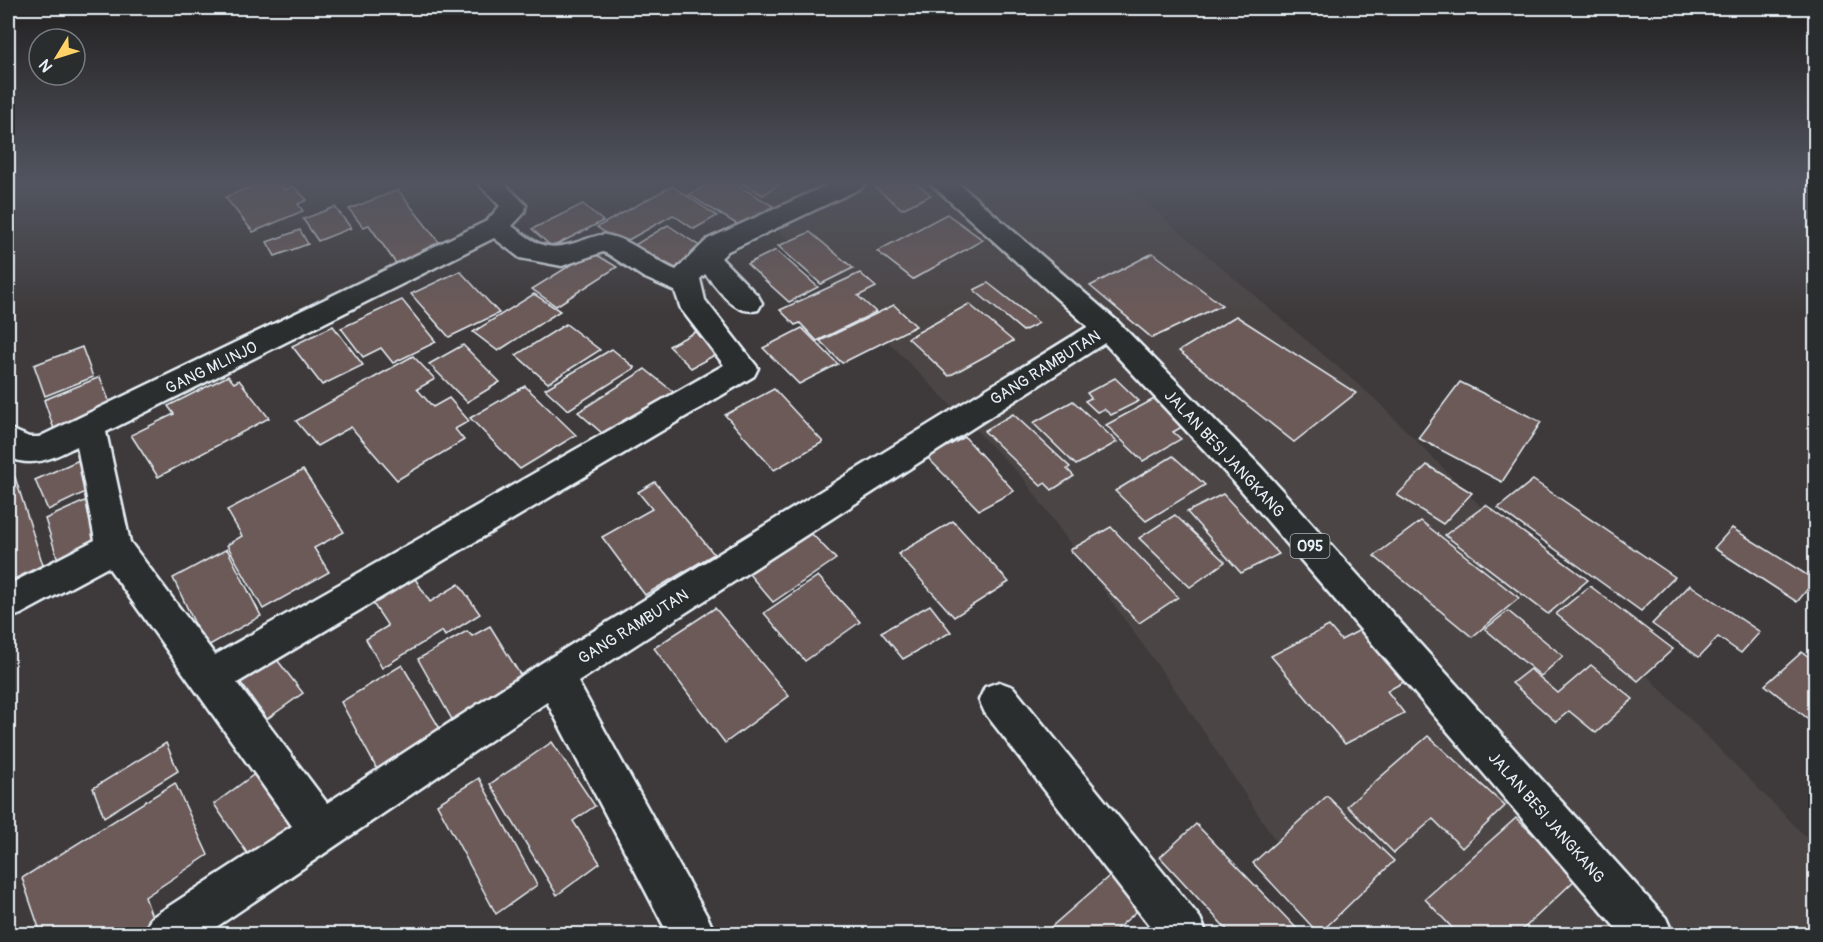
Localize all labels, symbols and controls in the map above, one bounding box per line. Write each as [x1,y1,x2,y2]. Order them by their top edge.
north arrow [27,27,87,87]
text: N [35,55,57,76]
street label: GANG RAMBUTAN [987,326,1104,410]
street label: GANG MLINJO [162,337,261,399]
street label: JALAN BESI JANGKANG [1160,386,1289,522]
road number: 095 [1290,534,1330,558]
street label: GANG RAMBUTAN [575,585,692,669]
street label: JALAN BESI JANGKANG [1484,748,1609,887]

